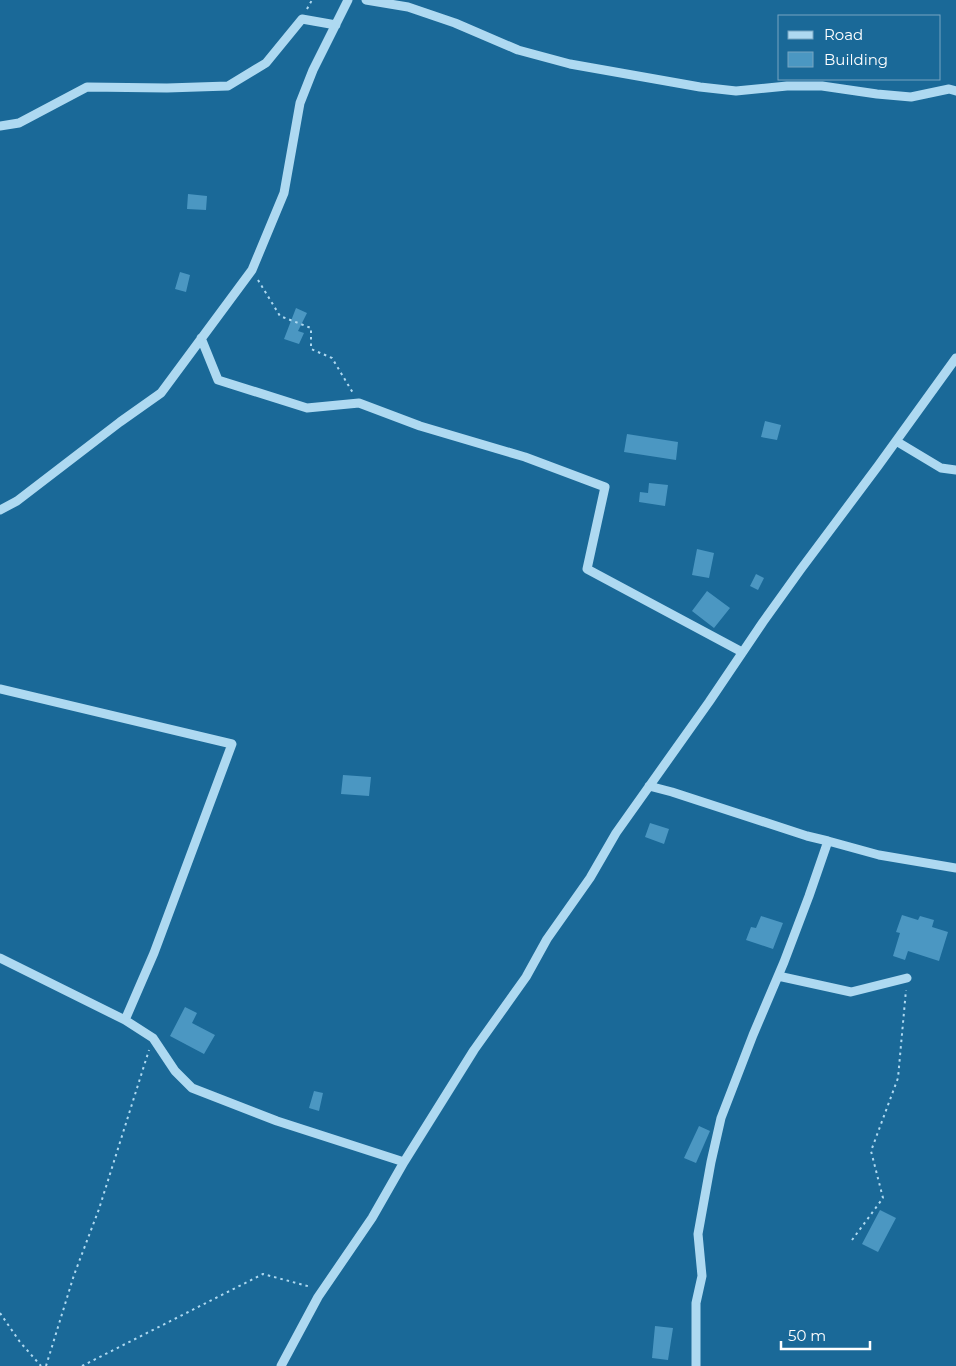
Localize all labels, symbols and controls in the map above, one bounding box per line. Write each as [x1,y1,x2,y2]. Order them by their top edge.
legend [778,15,941,80]
text: Road [824,25,863,44]
text: Building [824,50,888,69]
scale bar [781,1318,870,1350]
text: 50 m [788,1326,826,1345]

